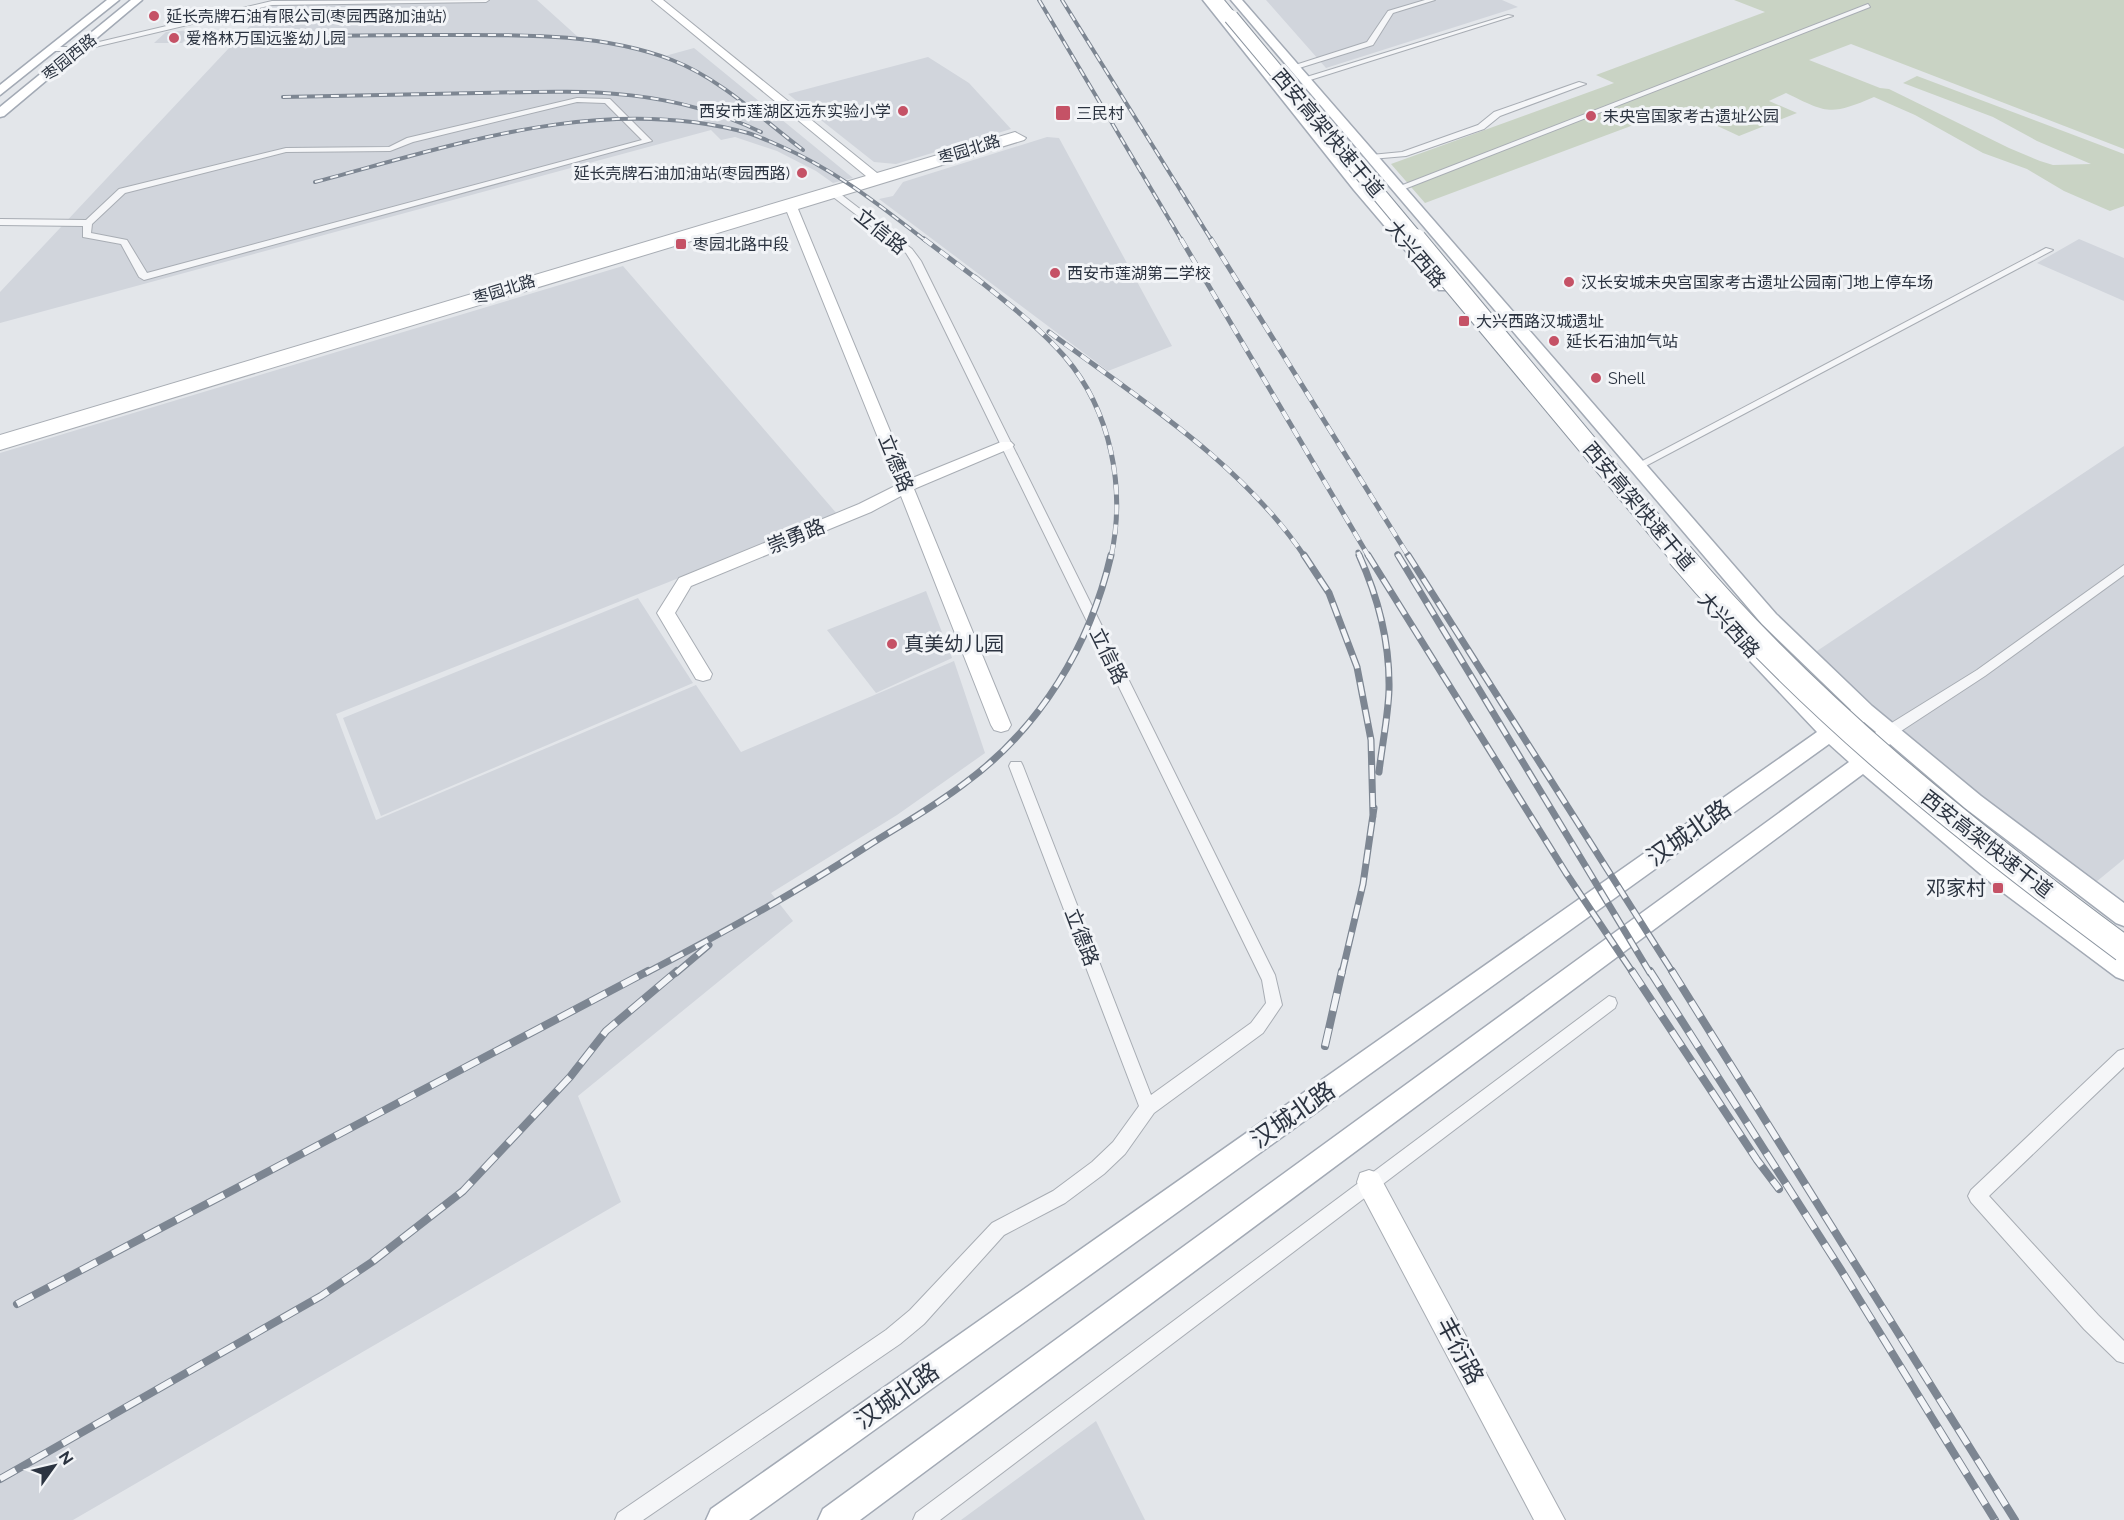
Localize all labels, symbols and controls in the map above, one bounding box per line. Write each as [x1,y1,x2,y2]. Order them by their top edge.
place label: 延长壳牌石油有限公司(枣园西路加油站) [166,7,447,26]
marker: 延长壳牌石油有限公司(枣园西路加油站) [147,9,161,23]
place label: 爱格林万国远鉴幼儿园 [186,29,346,48]
street label: 枣园西路 [38,30,100,85]
marker: 爱格林万国远鉴幼儿园 [167,31,181,45]
street label: 西安高架快速干道 [1267,64,1389,202]
place label: 西安市莲湖区远东实验小学 [699,102,891,121]
marker: 西安市莲湖区远东实验小学 [896,104,910,118]
marker: 三民村 [1054,104,1072,122]
place label: 三民村 [1076,104,1124,123]
place label: 未央宫国家考古遗址公园 [1603,107,1779,126]
marker: 未央宫国家考古遗址公园 [1584,109,1598,123]
street label: 枣园北路 [936,131,1003,168]
place label: 延长壳牌石油加油站(枣园西路) [573,164,790,183]
marker: 延长壳牌石油加油站(枣园西路) [795,166,809,180]
street label: 立信路 [850,203,912,259]
street label: 大兴西路 [1381,216,1451,292]
place label: 枣园北路中段 [693,235,789,254]
marker: 枣园北路中段 [674,237,688,251]
place label: 西安市莲湖第二学校 [1067,264,1211,283]
marker: 西安市莲湖第二学校 [1048,266,1062,280]
street label: 枣园北路 [471,271,538,308]
place label: 汉长安城未央宫国家考古遗址公园南门地上停车场 [1581,273,1933,292]
marker: 汉长安城未央宫国家考古遗址公园南门地上停车场 [1562,275,1576,289]
place label: 大兴西路汉城遗址 [1476,312,1604,331]
marker: 大兴西路汉城遗址 [1457,314,1471,328]
place label: 延长石油加气站 [1566,332,1678,351]
marker: 延长石油加气站 [1547,334,1561,348]
place label: Shell [1608,369,1646,388]
marker: Shell [1589,371,1603,385]
street label: 立德路 [874,431,918,495]
street label: 西安高架快速干道 [1578,437,1700,575]
street label: 崇勇路 [764,514,828,558]
street label: 大兴西路 [1693,587,1765,663]
street label: 立信路 [1085,624,1133,688]
place label: 真美幼儿园 [904,632,1004,656]
marker: 真美幼儿园 [885,637,899,651]
street label: 西安高架快速干道 [1917,785,2057,903]
street label: 汉城北路 [1641,793,1736,872]
place label: 邓家村 [1926,876,1986,900]
marker: 邓家村 [1991,881,2005,895]
street label: 立德路 [1060,905,1104,969]
street label: 汉城北路 [1245,1075,1340,1154]
street label: 丰衍路 [1431,1312,1490,1389]
street label: 汉城北路 [849,1356,944,1435]
north arrow [24,1436,84,1496]
text: N [55,1448,77,1468]

